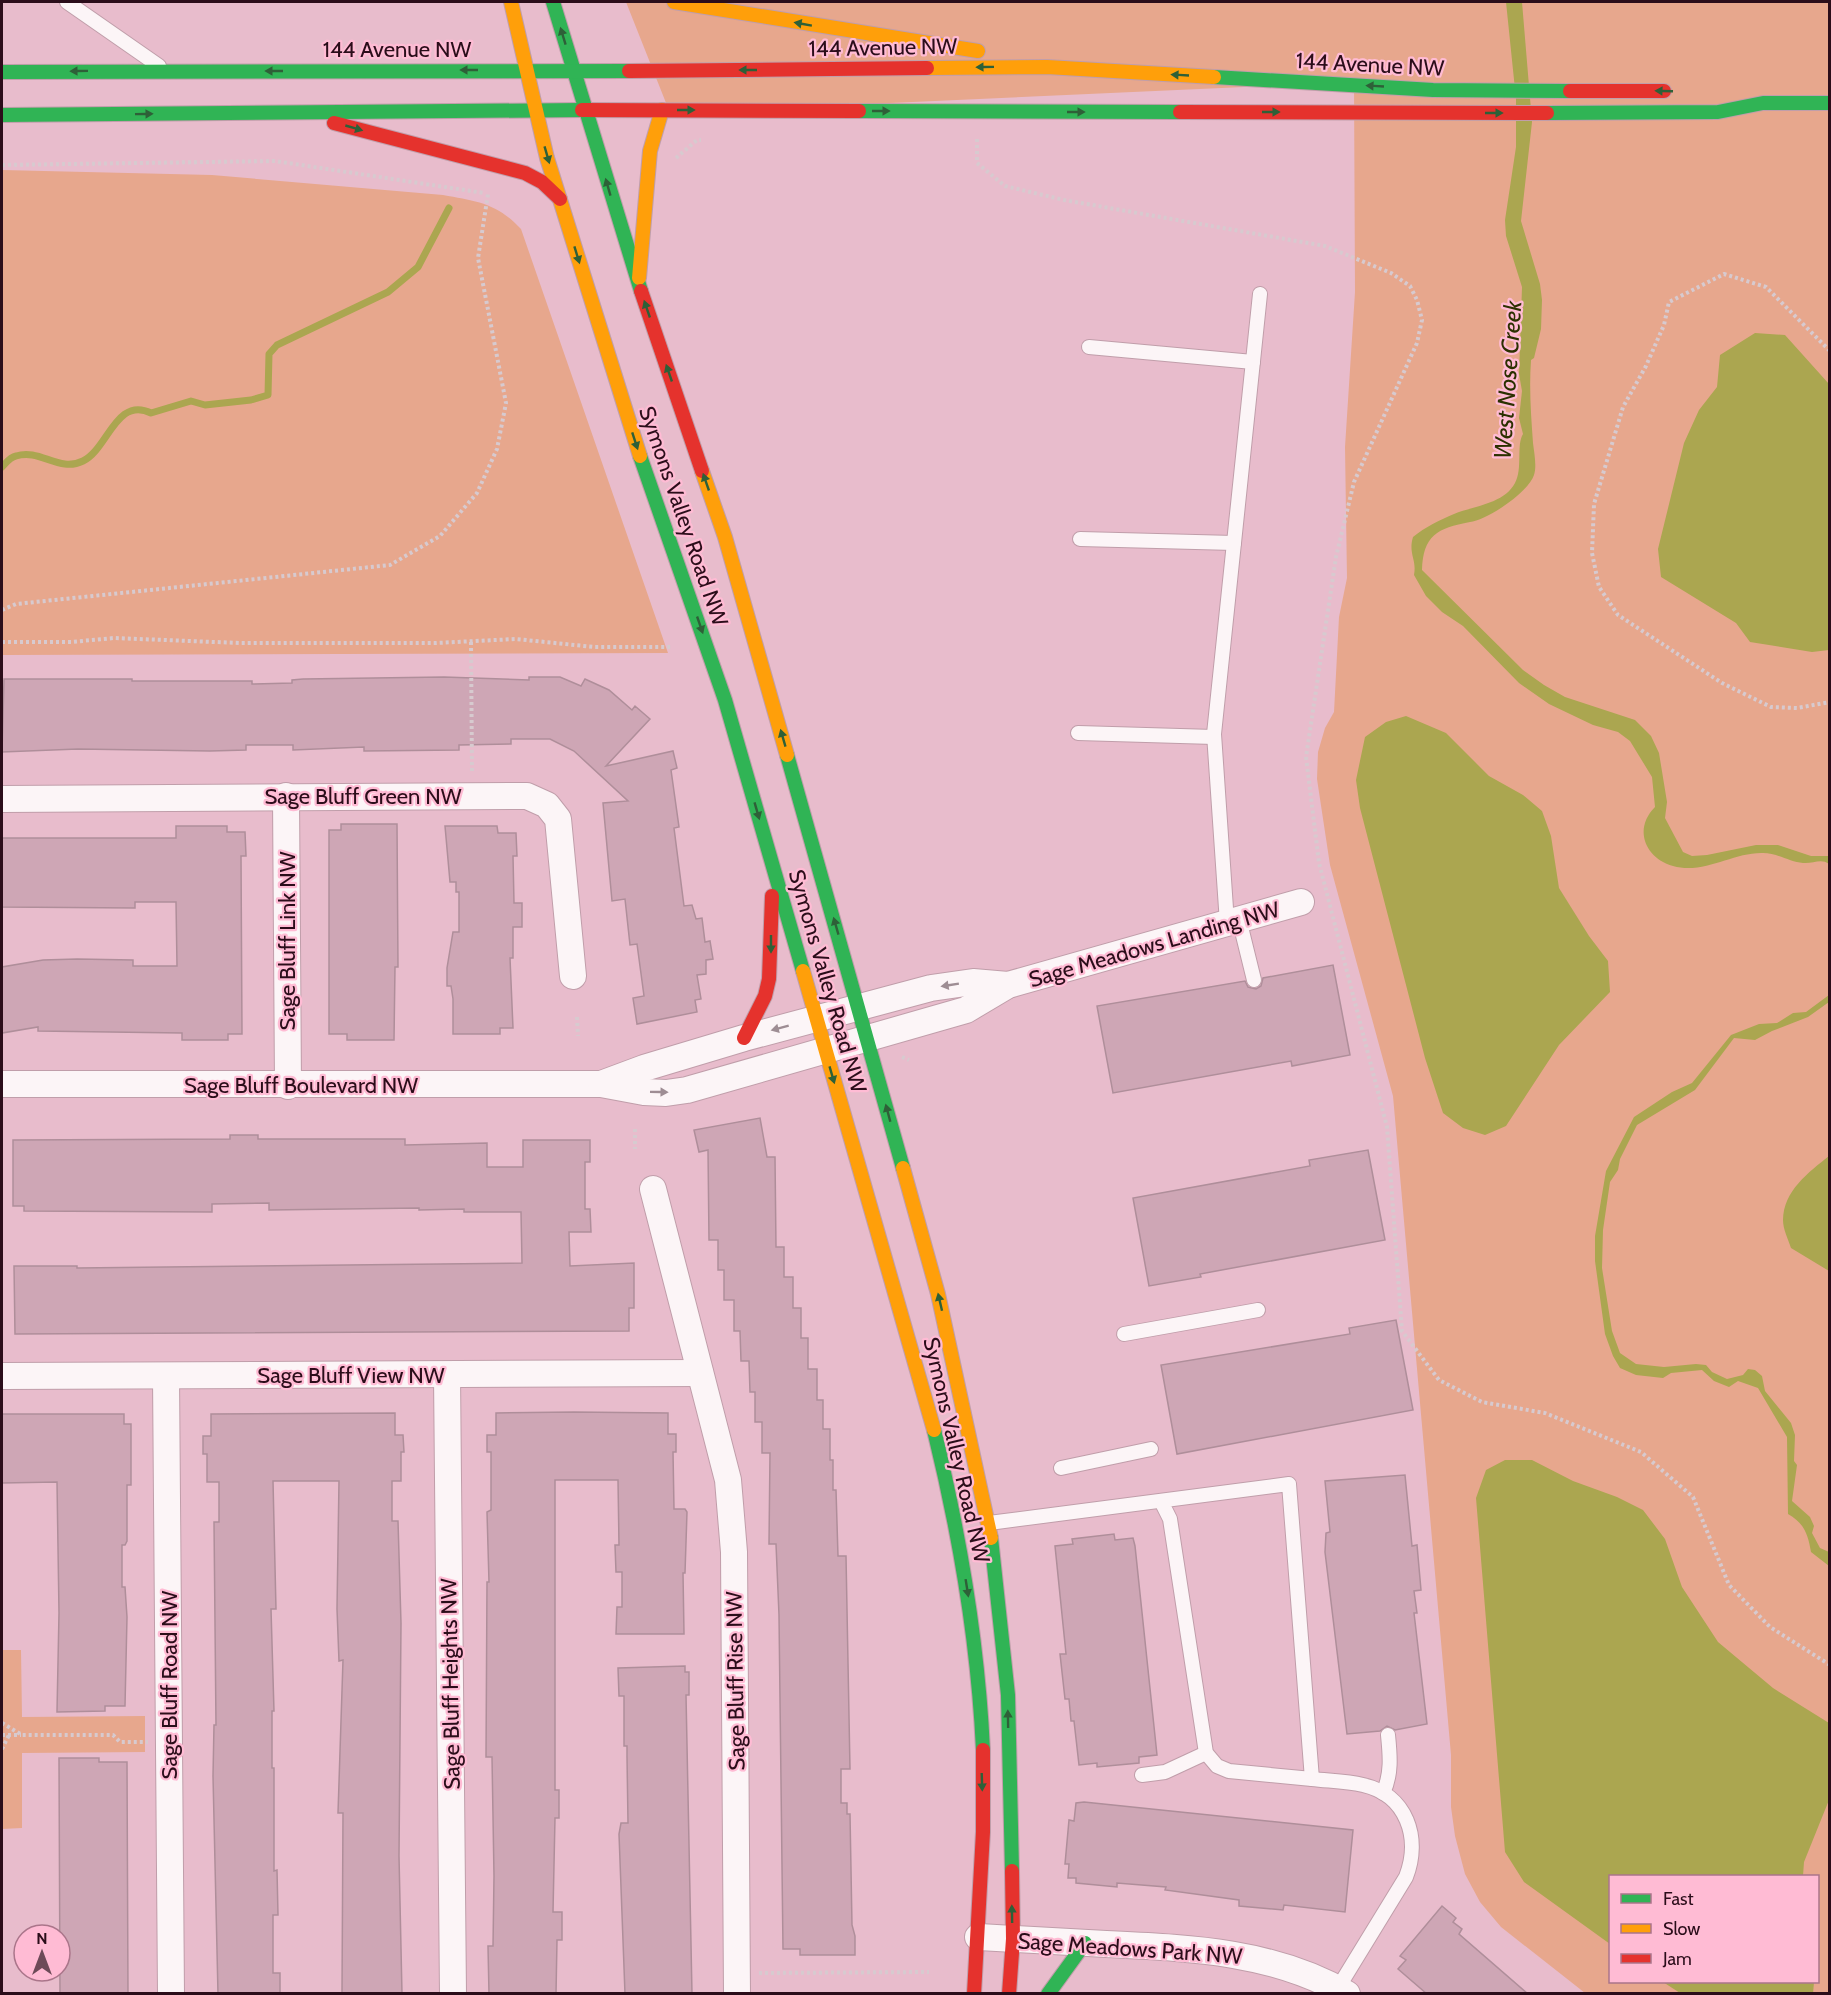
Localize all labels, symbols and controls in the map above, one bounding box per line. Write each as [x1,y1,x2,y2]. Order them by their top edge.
one-way arrow [794,19,813,28]
one-way arrow [558,27,568,45]
street label: 144 Avenue NW [808,33,958,62]
street label: 144 Avenue NW [323,36,471,63]
street label: 144 Avenue NW [1295,47,1445,82]
one-way arrow [976,63,995,72]
one-way arrow [459,65,478,75]
one-way arrow [738,65,757,75]
one-way arrow [264,66,283,76]
one-way arrow [69,67,88,76]
one-way arrow [1171,70,1190,79]
one-way arrow [1365,82,1384,91]
one-way arrow [1654,86,1673,96]
one-way arrow [677,105,696,115]
one-way arrow [872,106,891,116]
one-way arrow [1067,107,1086,117]
one-way arrow [1262,107,1281,117]
one-way arrow [1485,108,1504,118]
one-way arrow [134,109,153,119]
one-way arrow [345,124,363,134]
one-way arrow [543,146,552,164]
one-way arrow [603,178,612,196]
one-way arrow [573,246,582,264]
water label: West Nose Creek [1487,299,1528,460]
one-way arrow [642,300,652,318]
one-way arrow [663,363,673,381]
street label: Symons Valley Road NW [633,403,734,630]
one-way arrow [630,432,640,450]
one-way arrow [701,472,710,490]
one-way arrow [695,616,705,634]
one-way arrow [778,729,787,747]
street label: Sage Bluff Green NW [264,783,462,810]
one-way arrow [753,802,762,820]
street label: Sage Bluff Link NW [274,851,301,1030]
street label: Symons Valley Road NW [783,866,872,1096]
street label: Sage Meadows Landing NW [1026,896,1283,993]
one-way arrow [831,917,840,935]
one-way arrow [766,935,776,954]
one-way arrow [940,980,959,989]
one-way arrow [771,1024,789,1034]
one-way arrow [828,1066,837,1084]
street label: Sage Bluff Boulevard NW [184,1072,418,1099]
one-way arrow [649,1087,668,1097]
one-way arrow [883,1104,892,1122]
one-way arrow [934,1292,944,1311]
street label: Symons Valley Road NW [917,1335,996,1566]
street label: Sage Bluff View NW [257,1362,445,1389]
street label: Sage Bluff Heights NW [435,1578,466,1790]
one-way arrow [963,1578,972,1597]
street label: Sage Bluff Road NW [156,1590,183,1779]
street label: Sage Bluff Rise NW [720,1591,751,1771]
one-way arrow [1004,1710,1013,1729]
one-way arrow [977,1772,987,1791]
legend [1609,1875,1819,1983]
text: Fast [1663,1888,1694,1910]
one-way arrow [1008,1905,1017,1924]
text: Slow [1663,1918,1700,1940]
north arrow [12,1923,72,1983]
street label: Sage Meadows Park NW [1017,1927,1243,1970]
text: N [36,1929,48,1948]
text: Jam [1662,1948,1692,1970]

